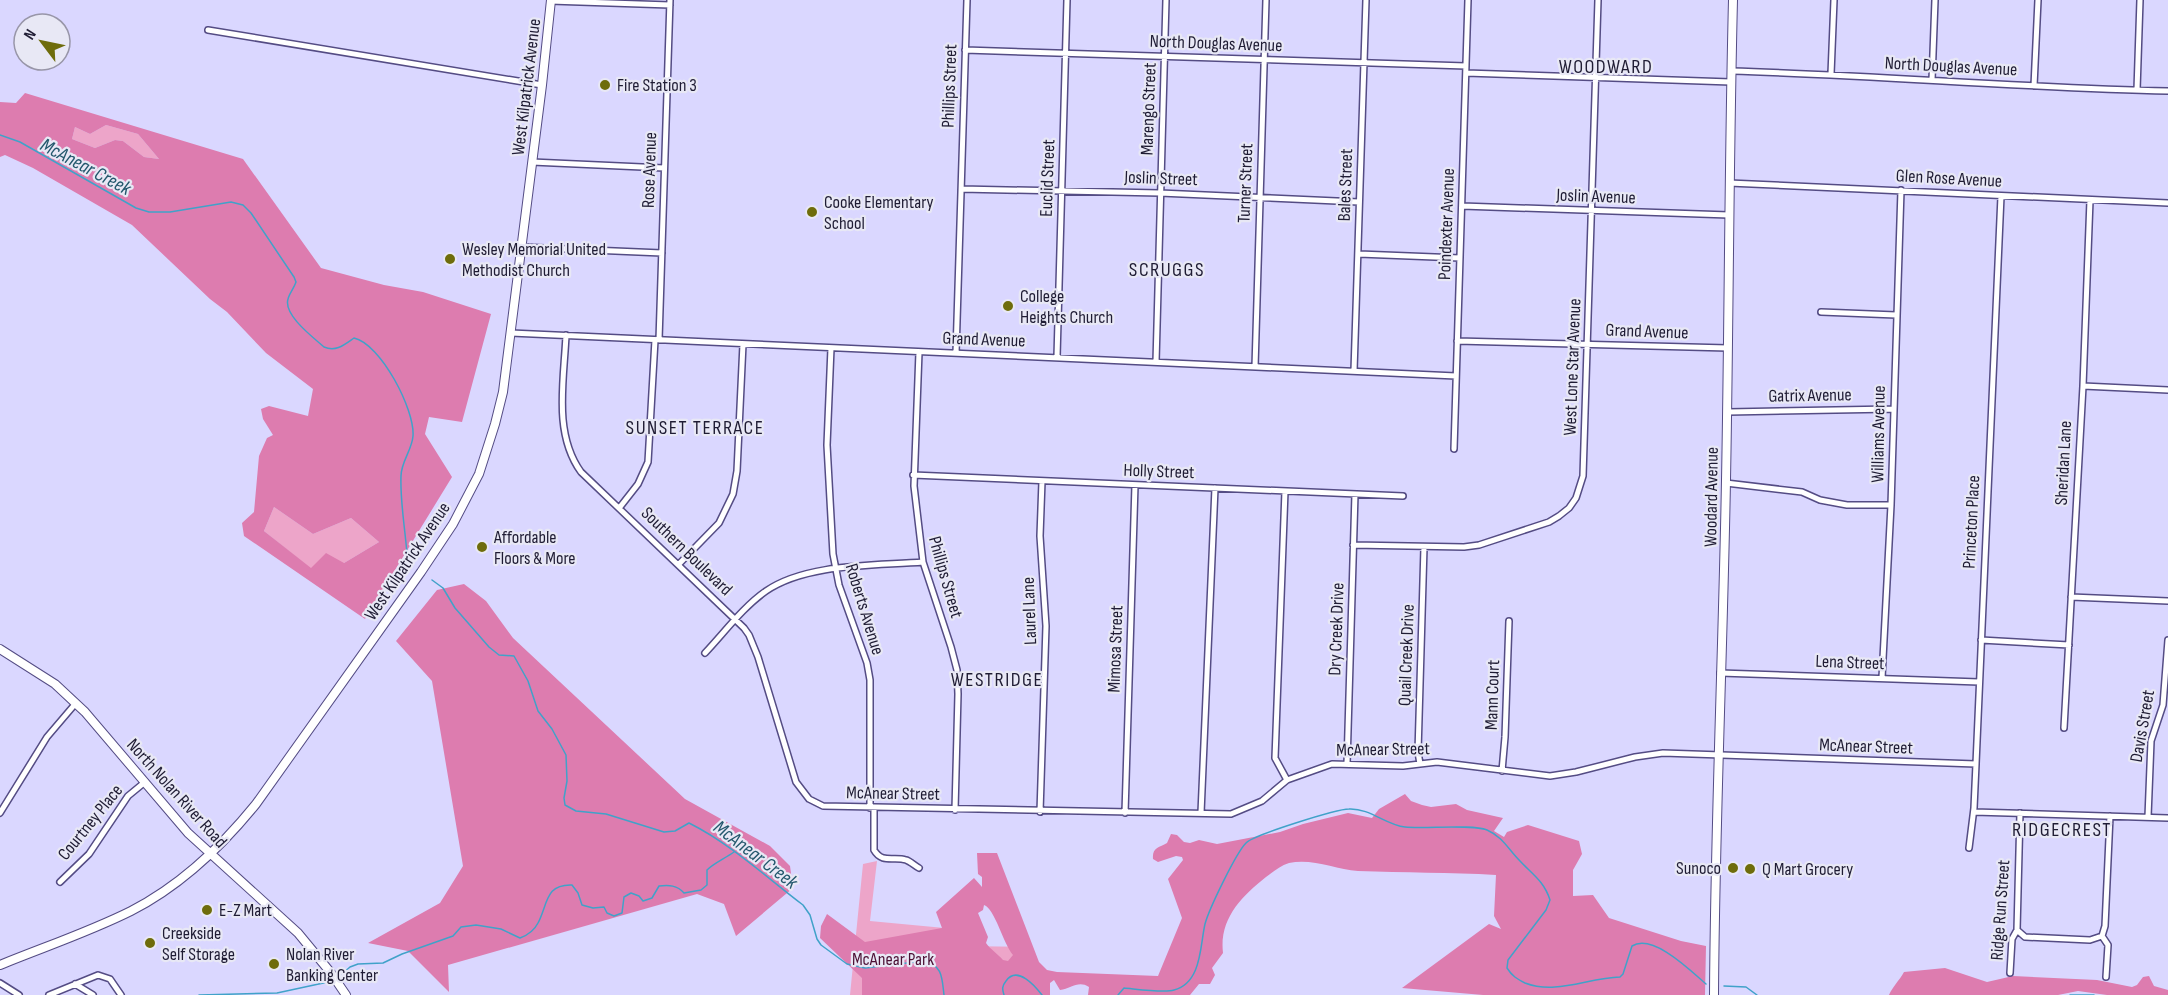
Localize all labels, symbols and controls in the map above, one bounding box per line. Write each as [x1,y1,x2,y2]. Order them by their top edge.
north arrow [12,12,72,72]
street label: West Kilpatrick Avenue [508,17,545,157]
text: N [20,26,41,44]
street label: North Douglas Avenue [1149,31,1283,56]
street label: Phillips Street [938,43,961,128]
street label: North Douglas Avenue [1884,53,2018,80]
district label: WOODWARD [1559,55,1653,79]
street label: Marengo Street [1136,62,1161,156]
place label: Fire Station 3 [617,75,697,96]
marker: Fire Station 3 [598,78,612,92]
street label: Rose Avenue [638,132,661,208]
water label: McAnear Creek [36,133,135,201]
street label: Euclid Street [1036,138,1059,217]
street label: Turner Street [1234,142,1257,223]
street label: Bales Street [1334,148,1357,222]
street label: Glen Rose Avenue [1895,165,2003,192]
street label: Joslin Street [1123,167,1198,190]
street label: Poindexter Avenue [1434,168,1459,280]
street label: Joslin Avenue [1555,185,1636,208]
place label: Cooke Elementary School [824,192,933,234]
marker: Cooke Elementary School [805,205,819,219]
place label: Wesley Memorial United Methodist Church [462,239,606,281]
marker: Wesley Memorial United Methodist Church [443,252,457,266]
district label: SCRUGGS [1129,258,1205,282]
place label: College Heights Church [1020,286,1113,328]
street label: West Lone Star Avenue [1560,298,1585,436]
marker: College Heights Church [1001,299,1015,313]
street label: Grand Avenue [1605,320,1689,343]
street label: Grand Avenue [942,328,1026,351]
street label: Gatrix Avenue [1768,384,1852,407]
street label: Williams Avenue [1867,385,1890,483]
district label: SUNSET TERRACE [626,416,764,440]
street label: Sheridan Lane [2051,420,2076,506]
street label: Woodard Avenue [1700,447,1723,547]
street label: Holly Street [1123,460,1195,483]
street label: Princeton Place [1959,475,1984,569]
street label: West Kilpatrick Avenue [360,498,455,624]
street label: Southern Boulevard [637,503,737,600]
place label: Affordable Floors & More [493,527,576,569]
street label: Phillips Street [924,534,967,621]
marker: Affordable Floors & More [475,540,489,554]
street label: Roberts Avenue [841,561,888,657]
street label: Laurel Lane [1018,577,1041,645]
street label: Dry Creek Drive [1324,582,1349,676]
street label: Quail Creek Drive [1394,604,1419,706]
street label: Mimosa Street [1103,605,1128,693]
street label: Lena Street [1815,651,1885,674]
street label: Mann Court [1481,659,1504,731]
district label: WESTRIDGE [951,668,1043,692]
street label: Davis Street [2126,688,2159,764]
street label: McAnear Street [1819,734,1914,759]
street label: North Nolan River Road [122,735,231,852]
street label: McAnear Street [1336,738,1431,761]
street label: Courtney Place [54,780,127,864]
street label: McAnear Street [846,782,941,805]
water label: McAnear Creek [709,815,803,895]
district label: RIDGECREST [2012,818,2112,842]
place label: Sunoco [1676,858,1721,879]
place label: Q Mart Grocery [1762,859,1853,880]
street label: Ridge Run Street [1987,859,2015,961]
marker: Sunoco [1726,861,1740,875]
marker: Q Mart Grocery [1743,862,1757,876]
place label: E-Z Mart [219,900,273,921]
marker: E-Z Mart [200,903,214,917]
place label: Creekside Self Storage [162,923,235,965]
marker: Creekside Self Storage [143,936,157,950]
place label: Nolan River Banking Center [286,944,378,986]
park label: McAnear Park [852,949,934,970]
marker: Nolan River Banking Center [267,957,281,971]

